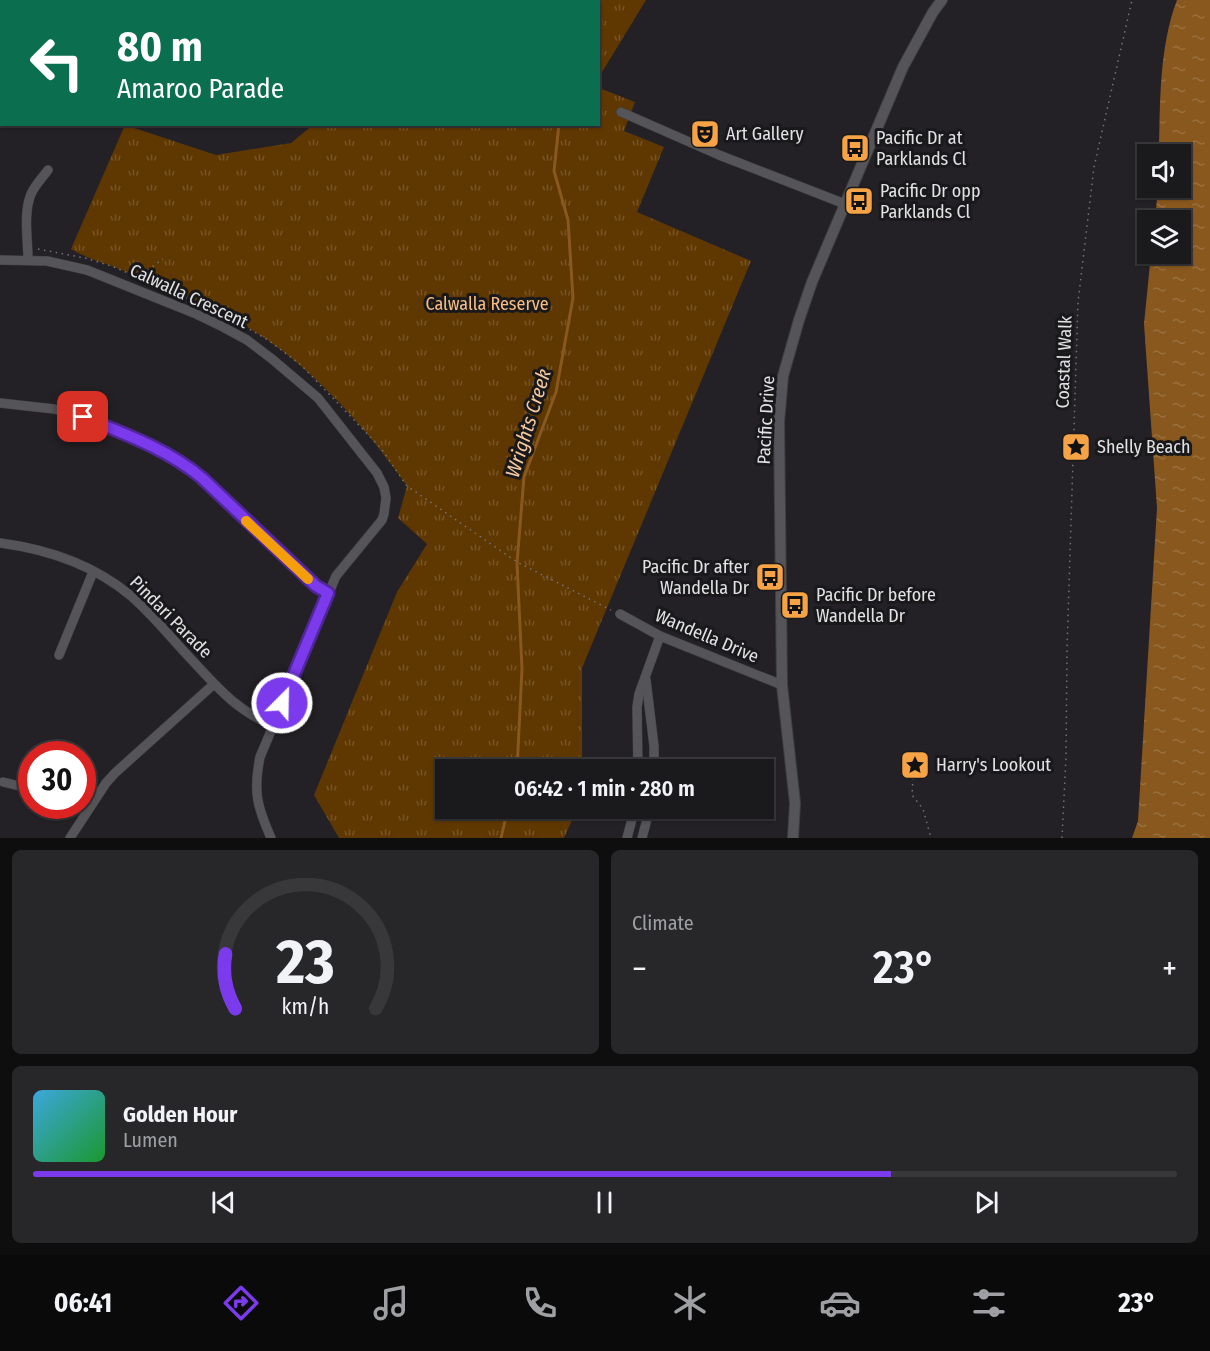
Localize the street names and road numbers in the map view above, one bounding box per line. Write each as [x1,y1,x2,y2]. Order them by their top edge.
street label: Calwalla Crescent [126,259,252,333]
street label: Coastal Walk [1051,315,1077,409]
street label: Pacific Drive [753,375,779,465]
street label: Pindari Parade [125,571,217,663]
street label: Wandella Drive [652,604,762,668]

